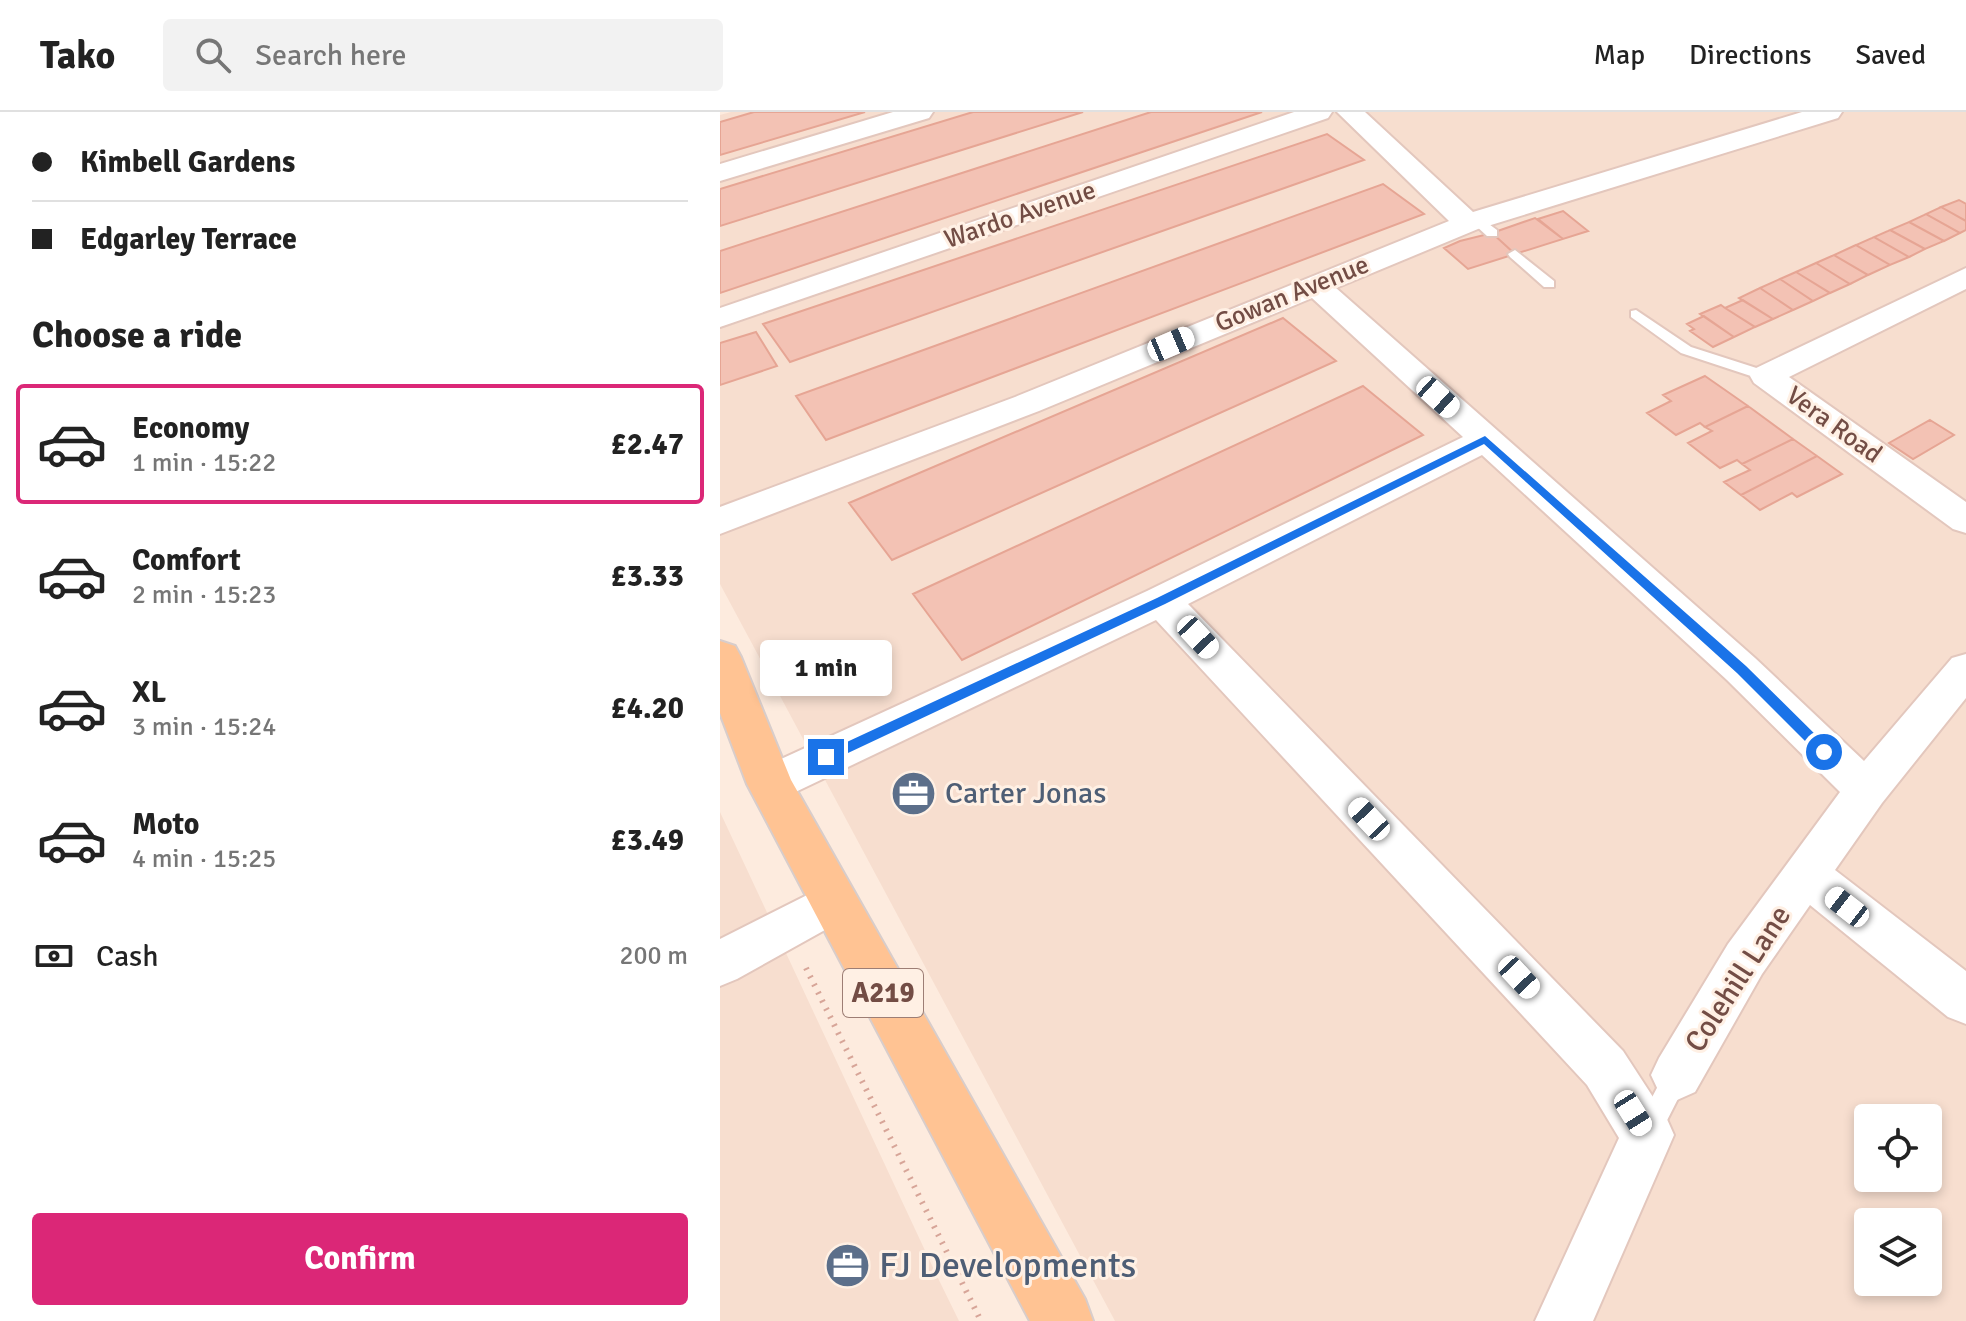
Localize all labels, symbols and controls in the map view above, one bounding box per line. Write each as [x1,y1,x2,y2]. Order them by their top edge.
search box [163,19,723,91]
text: Tako [40,32,115,79]
icon: search [191,33,235,77]
text: Search here [255,37,407,74]
text: Map [1593,38,1645,72]
text: Directions [1689,38,1811,72]
text: Saved [1855,38,1926,72]
text: Kimbell Gardens [80,144,295,181]
street label: Wardo Avenue [940,174,1100,256]
text: Edgarley Terrace [80,221,297,258]
street label: Gowan Avenue [1210,249,1374,339]
text: Choose a ride [32,313,242,358]
car [1144,324,1198,364]
car [1412,372,1464,422]
street label: Vera Road [1780,380,1888,470]
icon: car [36,408,108,480]
text: Economy [132,410,249,447]
text: £2.47 [611,426,684,463]
text: 1 min · 15:22 [132,447,276,479]
icon: car [36,540,108,612]
text: Comfort [132,542,241,579]
text: £3.33 [611,558,684,595]
text: 2 min · 15:23 [132,579,276,611]
car [1173,611,1223,663]
callout: 1 min [760,641,892,697]
text: 1 min [795,652,857,684]
icon: car [36,672,108,744]
text: XL [132,674,166,711]
text: £4.20 [611,690,684,727]
text: 3 min · 15:24 [132,711,276,743]
route start [1806,734,1842,770]
route end [808,739,844,775]
office icon: Carter Jonas [890,769,938,817]
place label: Carter Jonas [945,775,1106,812]
car [1344,793,1394,845]
icon: car [36,804,108,876]
text: Moto [132,806,199,843]
text: £3.49 [611,822,684,859]
text: 4 min · 15:25 [132,843,276,875]
car [1821,883,1873,931]
street label: Colehill Lane [1677,899,1799,1059]
icon: cash [32,934,76,978]
text: Cash [96,938,159,975]
text: 200 m [619,940,688,972]
car [1494,951,1544,1003]
road number: A219 [843,969,923,1017]
car [1610,1086,1656,1140]
map controls [1854,1104,1942,1296]
button: locate [1854,1104,1942,1192]
button: layers [1854,1208,1942,1296]
button: Confirm [32,1213,688,1305]
office icon: FJ Developments [824,1241,872,1289]
place label: FJ Developments [879,1243,1136,1288]

